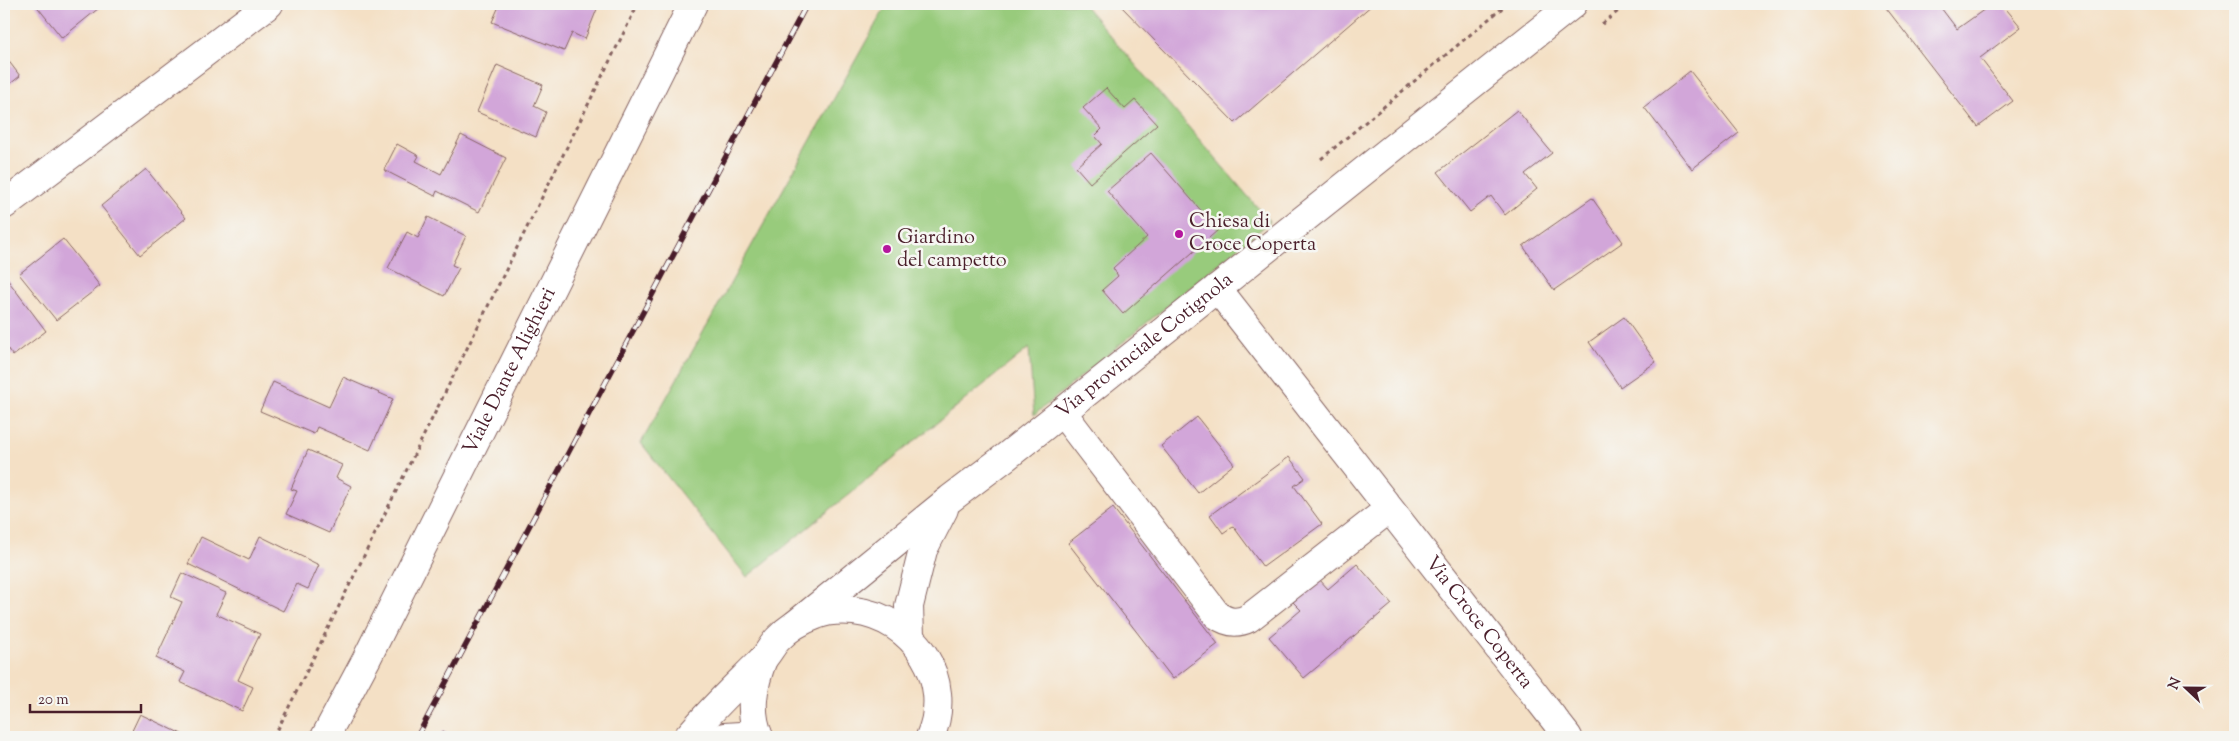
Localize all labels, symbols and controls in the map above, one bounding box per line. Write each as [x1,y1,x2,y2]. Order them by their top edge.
place label: Chiesa di Croce Coperta [1189,208,1316,260]
place label: Giardino del campetto [897,224,1007,276]
marker: Chiesa di Croce Coperta [1173,228,1185,240]
marker: Giardino del campetto [881,243,893,255]
street label: Via provinciale Cotignola [1050,266,1240,426]
street label: Viale Dante Alighieri [456,282,564,460]
street label: Via Croce Coperta [1418,550,1540,695]
north arrow [2162,664,2212,714]
text: N [2164,675,2187,693]
scale bar [30,681,141,713]
text: 20 m [38,690,69,711]

